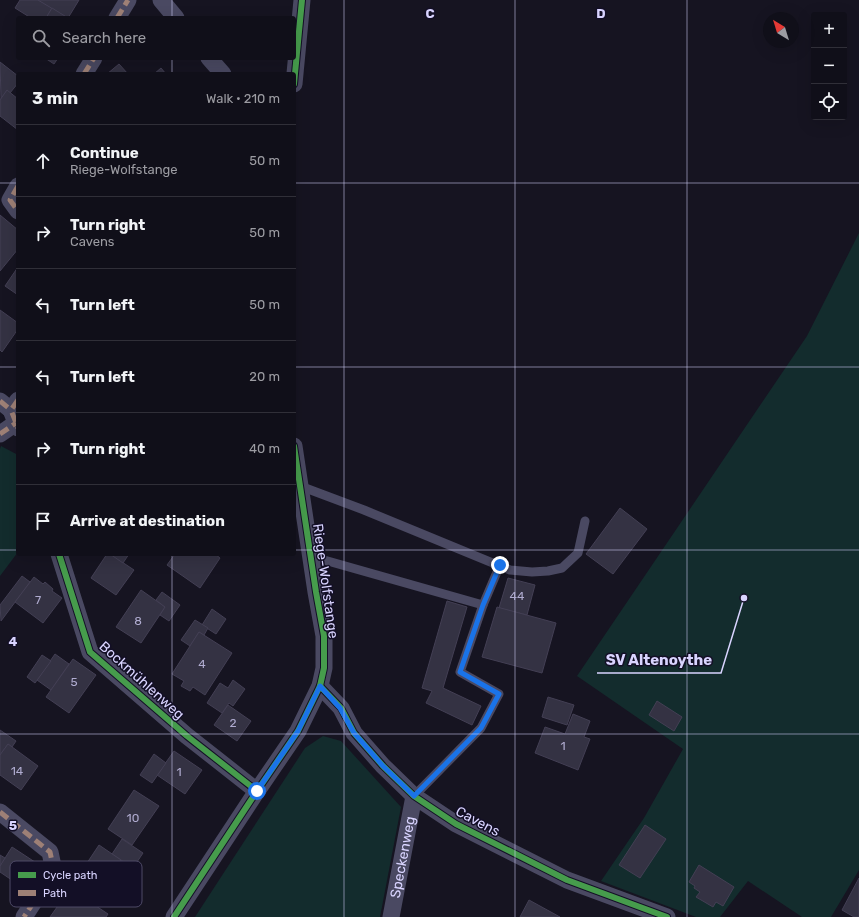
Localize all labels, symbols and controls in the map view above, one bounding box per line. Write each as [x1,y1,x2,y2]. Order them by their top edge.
text: C [425,6,435,21]
text: D [596,6,606,21]
north arrow [763,12,799,48]
map controls [811,12,847,120]
button: + [811,12,847,48]
search box [16,16,296,60]
icon: search [30,27,52,49]
text: Search here [62,29,146,47]
button: − [811,48,847,84]
button: locate [811,84,847,120]
text: 3 min [32,88,78,108]
text: Walk · 210 m [206,91,280,106]
text: Continue [70,144,139,162]
icon: ahead [32,150,54,172]
text: 50 m [249,153,280,168]
text: Riege-Wolfstange [70,162,178,177]
text: Turn right [70,216,145,234]
icon: right [32,222,54,244]
text: 50 m [249,225,280,240]
text: Cavens [70,234,114,249]
icon: left [32,294,54,316]
text: Turn left [70,296,135,314]
text: 50 m [249,297,280,312]
icon: left [32,366,54,388]
text: Turn left [70,368,135,386]
text: 20 m [249,369,280,384]
icon: right [32,438,54,460]
text: Turn right [70,440,145,458]
text: 40 m [249,441,280,456]
icon: arrive [32,510,54,532]
text: Arrive at destination [70,512,225,530]
street label: Riege-Wolfstange [309,523,342,640]
route end [491,556,509,574]
house number: 44 [510,589,525,603]
house number: 7 [35,593,41,607]
house number: 8 [134,614,142,628]
text: 4 [9,634,18,649]
street label: Bockmühlenweg [96,638,188,723]
callout: SV Altenoythe [597,646,721,673]
text: SV Altenoythe [606,651,712,669]
house number: 4 [198,657,206,671]
house number: 5 [70,675,78,689]
house number: 2 [229,716,237,730]
house number: 1 [560,739,566,753]
house number: 14 [11,764,24,778]
house number: 1 [176,765,182,779]
route start [248,782,266,800]
street label: Cavens [453,803,503,840]
house number: 10 [127,811,139,825]
street label: Speckenweg [387,815,419,900]
text: 5 [9,818,17,833]
legend [10,861,142,907]
text: Cycle path [43,869,97,882]
text: Path [43,887,67,900]

